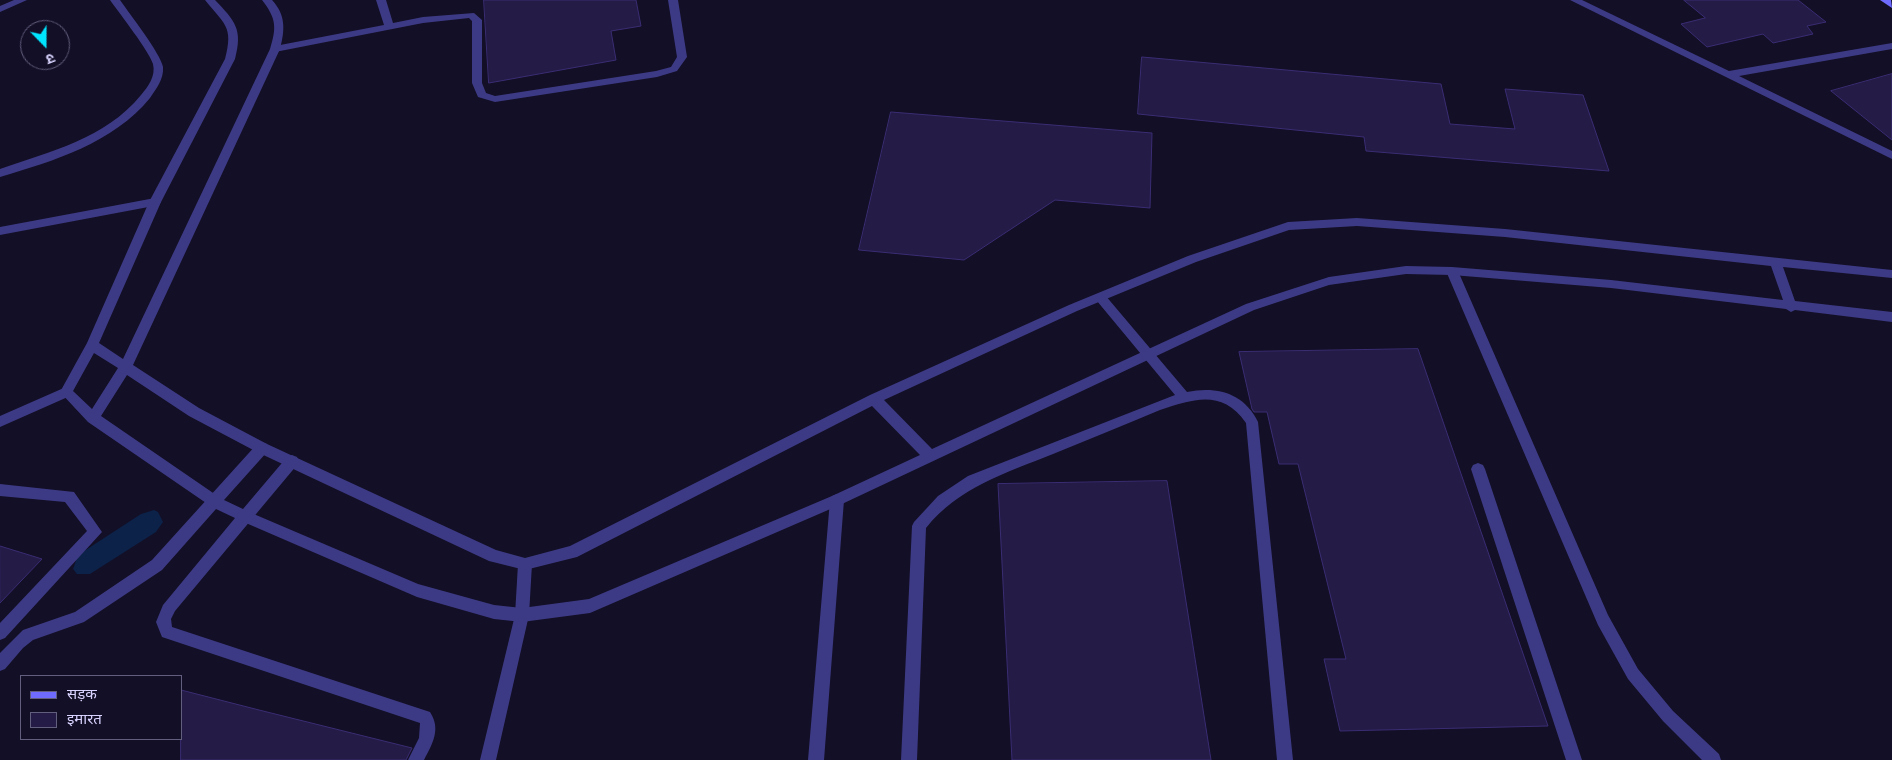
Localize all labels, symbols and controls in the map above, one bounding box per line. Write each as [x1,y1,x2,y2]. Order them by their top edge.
north arrow [20,20,70,70]
text: उ [43,49,57,68]
legend [20,675,182,740]
text: सड़क [67,685,97,703]
text: इमारत [67,710,102,728]

